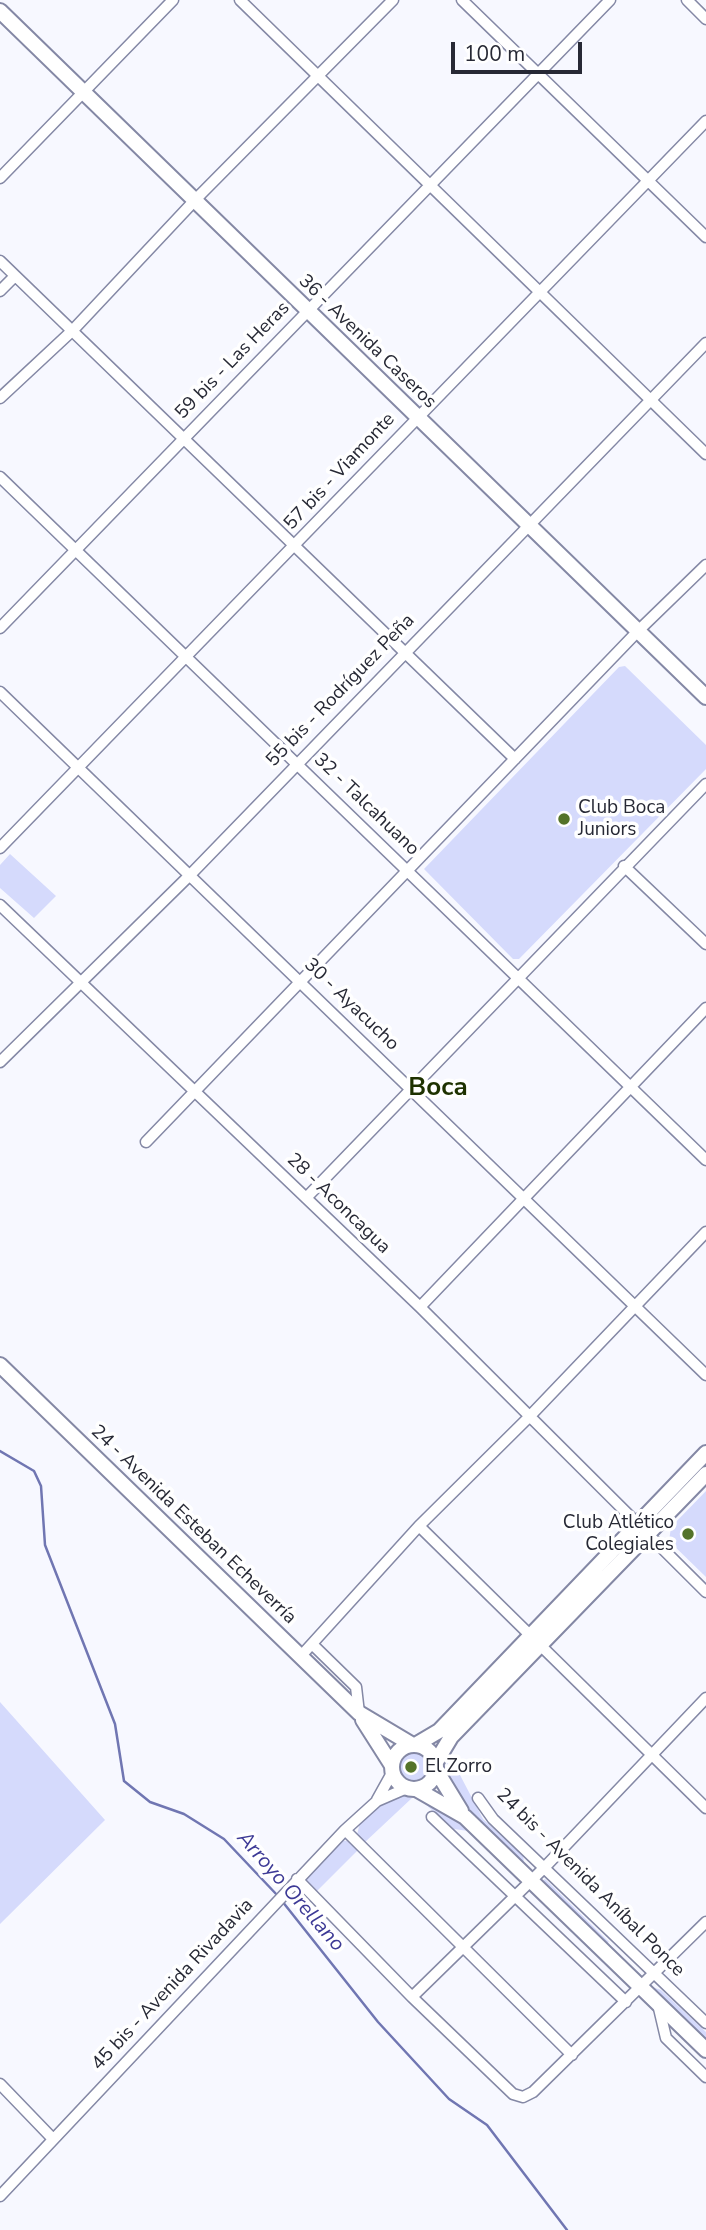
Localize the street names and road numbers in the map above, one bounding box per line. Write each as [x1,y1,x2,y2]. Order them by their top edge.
street label: 36 - Avenida Caseros [293,270,441,414]
street label: 59 bis - Las Heras [171,297,295,425]
street label: 57 bis - Viamonte [280,409,400,535]
street label: 55 bis - Rodríguez Peña [262,610,420,772]
street label: 32 - Talcahuano [308,749,424,861]
street label: 30 - Ayacucho [299,954,403,1056]
street label: 28 - Aconcagua [282,1149,394,1259]
street label: 24 - Avenida Esteban Echeverría [86,1421,300,1629]
street label: 24 bis - Avenida Aníbal Ponce [491,1784,689,1982]
street label: 45 bis - Avenida Rivadavia [87,1894,259,2076]

